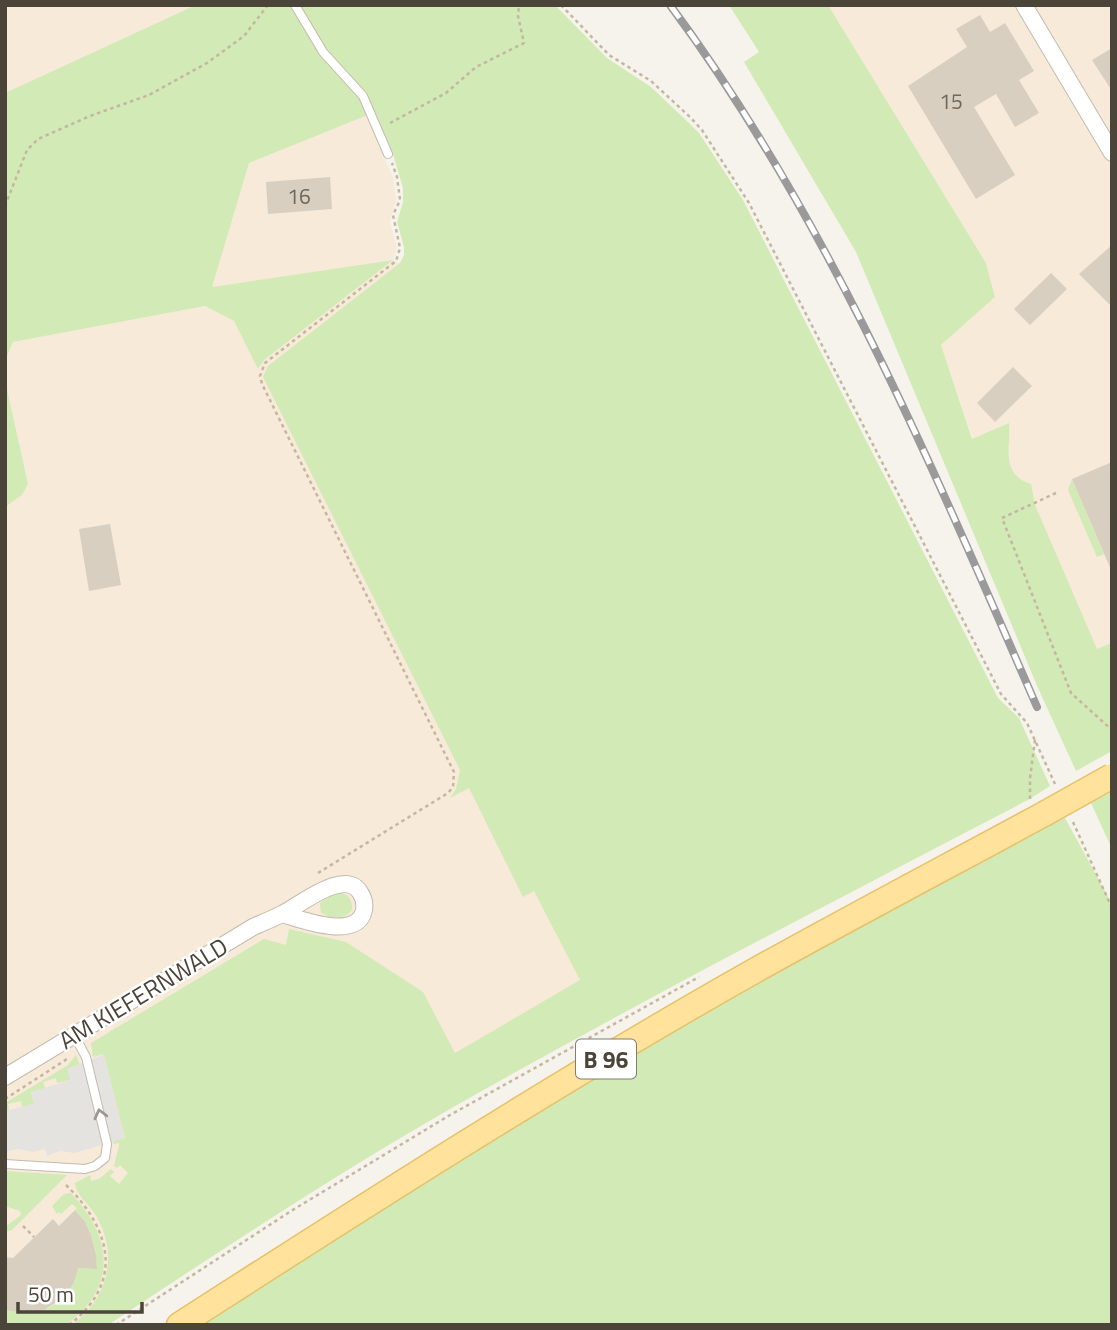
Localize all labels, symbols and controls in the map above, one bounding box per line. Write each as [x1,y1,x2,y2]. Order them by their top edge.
house number: 15 [939,85,963,117]
house number: 16 [287,180,311,212]
street label: AM KIEFERNWALD [52,928,234,1058]
road number: B 96 [576,1040,636,1078]
one-way arrow [93,1108,108,1120]
scale bar [18,1270,142,1314]
text: 50 m [28,1278,74,1310]

